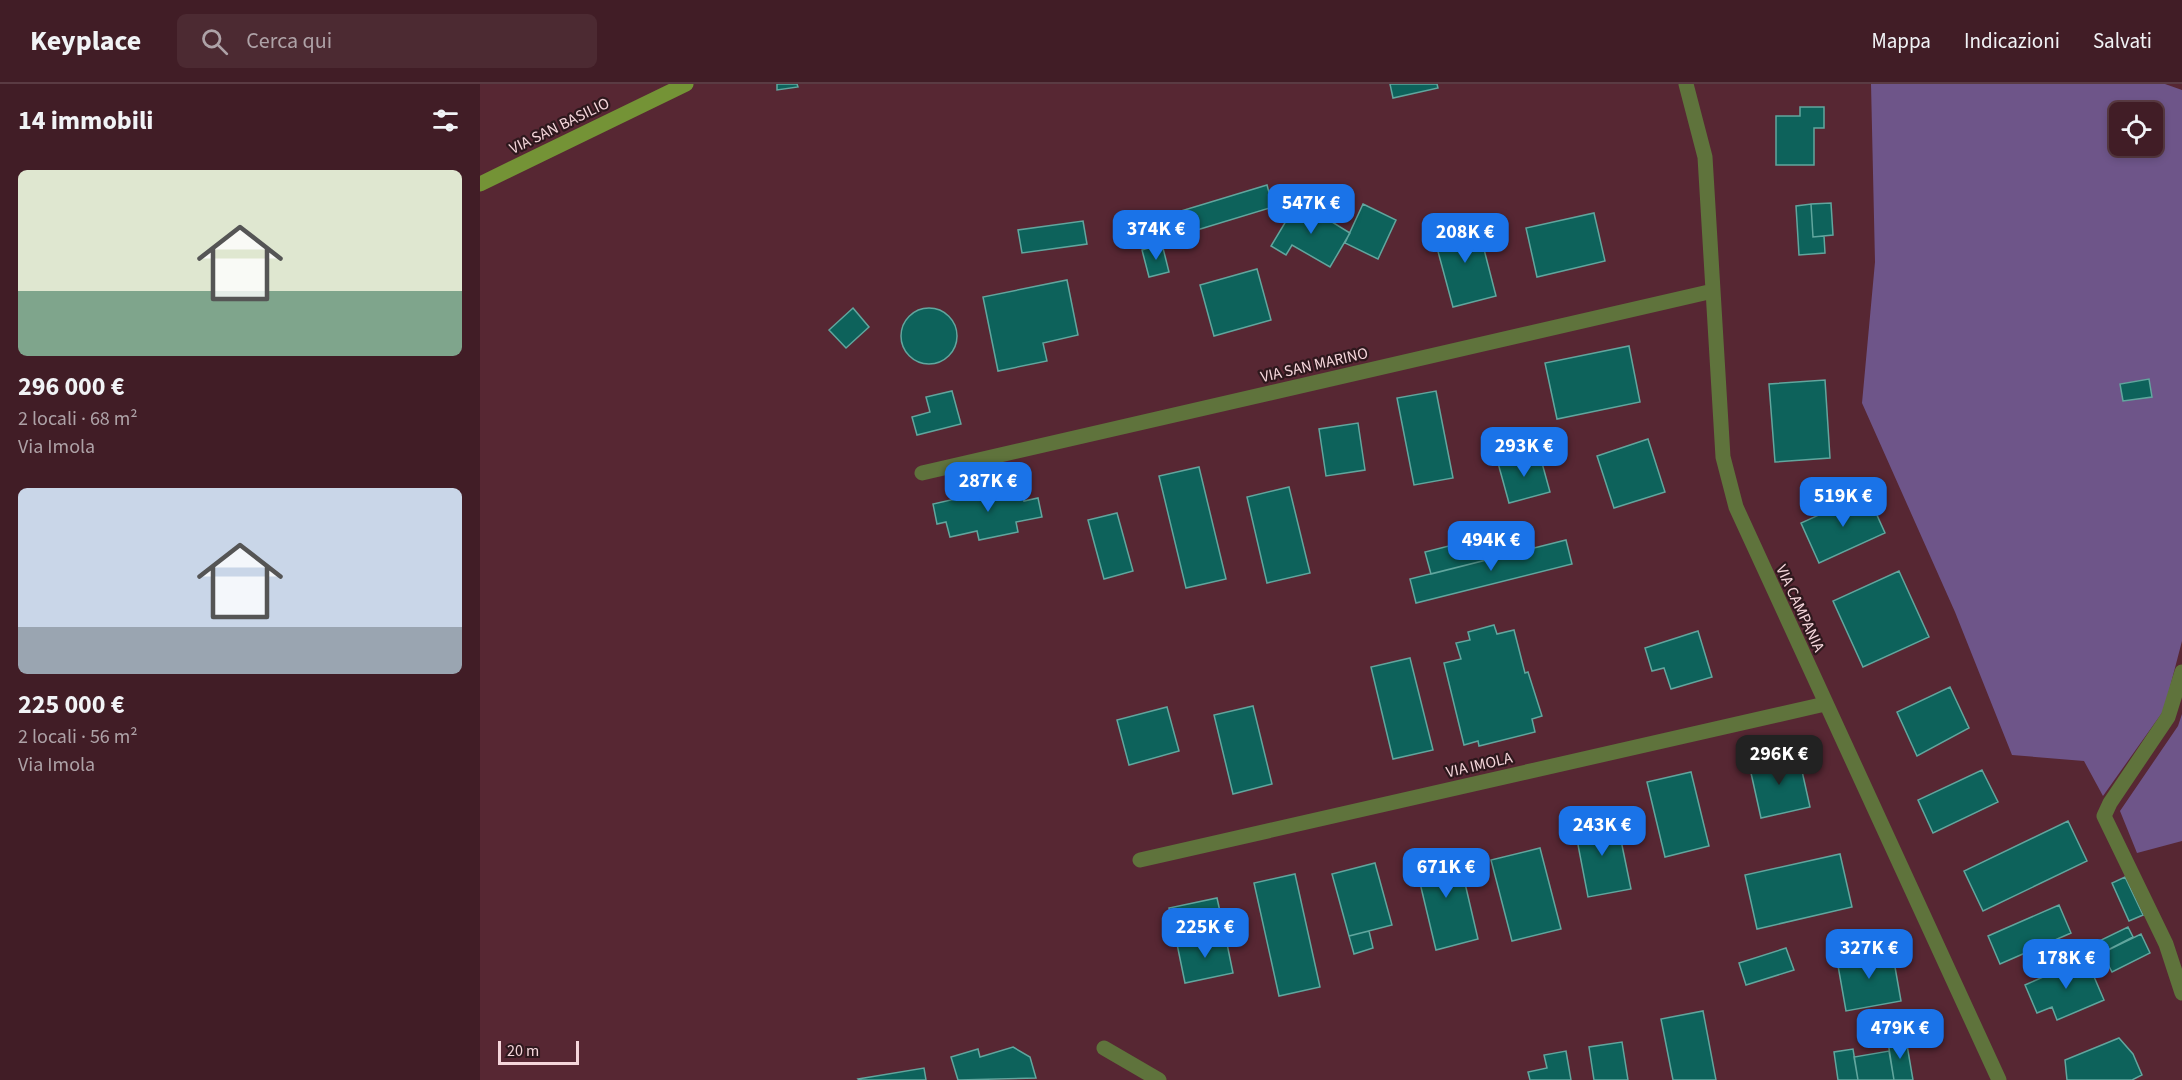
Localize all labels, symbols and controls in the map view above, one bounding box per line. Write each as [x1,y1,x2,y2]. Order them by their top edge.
search box [177,14,597,68]
text: Keyplace [30,21,141,61]
icon: search [198,25,231,58]
text: Cerca qui [246,25,332,57]
text: Mappa [1872,26,1931,56]
text: Indicazioni [1964,26,2060,56]
text: Salvati [2093,26,2152,56]
street label: VIA SAN BASILIO [506,92,613,160]
text: 14 immobili [18,102,154,139]
map controls [2109,102,2163,156]
button: locate [2109,102,2163,156]
icon: filters [429,104,462,137]
pin: 547K € [1262,184,1360,235]
text: 547K € [1282,189,1340,217]
icon: home [186,209,294,317]
pin: 374K € [1107,210,1205,261]
pin: 208K € [1416,213,1514,264]
text: 374K € [1127,215,1185,243]
text: 208K € [1436,218,1494,246]
street label: VIA SAN MARINO [1258,342,1370,388]
text: 296 000 € [18,368,125,405]
text: 2 locali · 68 m² [18,405,138,433]
pin: 293K € [1475,427,1573,478]
text: 293K € [1495,432,1553,460]
text: Via Imola [18,433,95,461]
pin: 287K € [939,462,1037,513]
text: 287K € [959,467,1017,495]
pin: 519K € [1794,477,1892,528]
text: 519K € [1814,482,1872,510]
pin: 494K € [1442,521,1540,572]
text: 494K € [1462,526,1520,554]
icon: home [186,527,294,635]
street label: VIA CAMPANIA [1770,561,1830,656]
text: 225 000 € [18,686,125,723]
text: 2 locali · 56 m² [18,723,138,751]
pin: 296K € [1730,735,1828,786]
text: 296K € [1750,740,1808,768]
street label: VIA IMOLA [1444,747,1515,783]
text: Via Imola [18,751,95,779]
pin: 243K € [1553,806,1651,857]
text: 243K € [1573,811,1631,839]
pin: 671K € [1397,848,1495,899]
text: 671K € [1417,853,1475,881]
pin: 225K € [1156,908,1254,959]
text: 225K € [1176,913,1234,941]
pin: 327K € [1820,929,1918,980]
text: 327K € [1840,934,1898,962]
pin: 178K € [2017,939,2115,990]
text: 178K € [2037,944,2095,972]
pin: 479K € [1851,1009,1949,1060]
text: 479K € [1871,1014,1929,1042]
scale bar [498,1038,579,1066]
text: 20 m [507,1040,539,1062]

